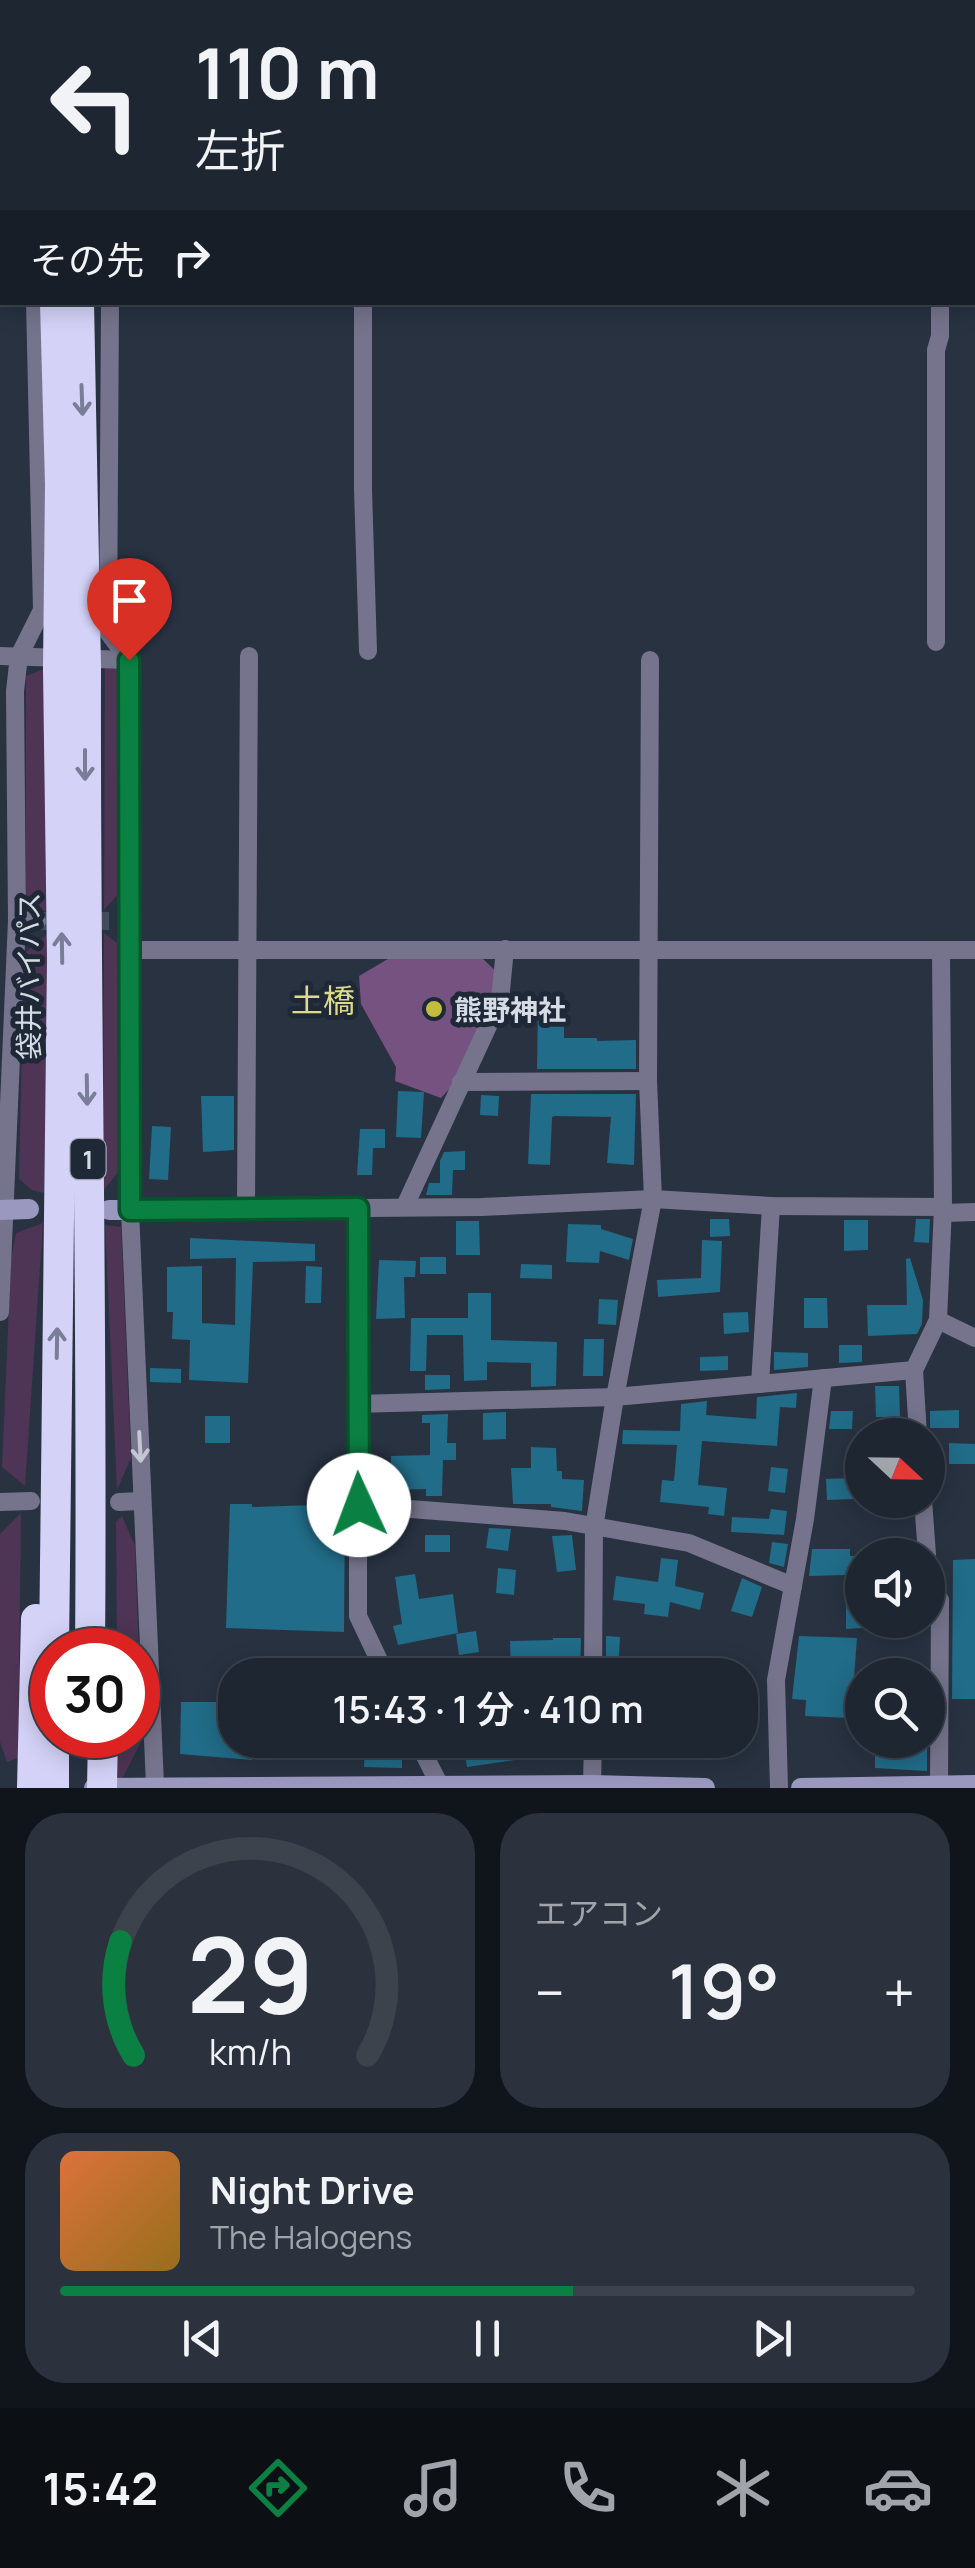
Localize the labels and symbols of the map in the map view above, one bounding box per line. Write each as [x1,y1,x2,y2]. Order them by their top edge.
one-way arrow [72,383,91,415]
pin [87,558,172,661]
one-way arrow [76,748,94,780]
street label: 袋井バイパス [9,892,47,1060]
one-way arrow [52,932,71,964]
district label: 土橋 [291,978,355,1022]
place label: 熊野神社 [454,990,566,1028]
marker: 熊野神社 [423,998,445,1020]
one-way arrow [78,1073,97,1105]
road number: 1 [70,1139,106,1179]
one-way arrow [47,1327,66,1359]
north arrow [845,1418,945,1518]
one-way arrow [131,1431,150,1463]
position arrow [307,1453,411,1557]
speed limit sign: 30 [30,1628,160,1758]

